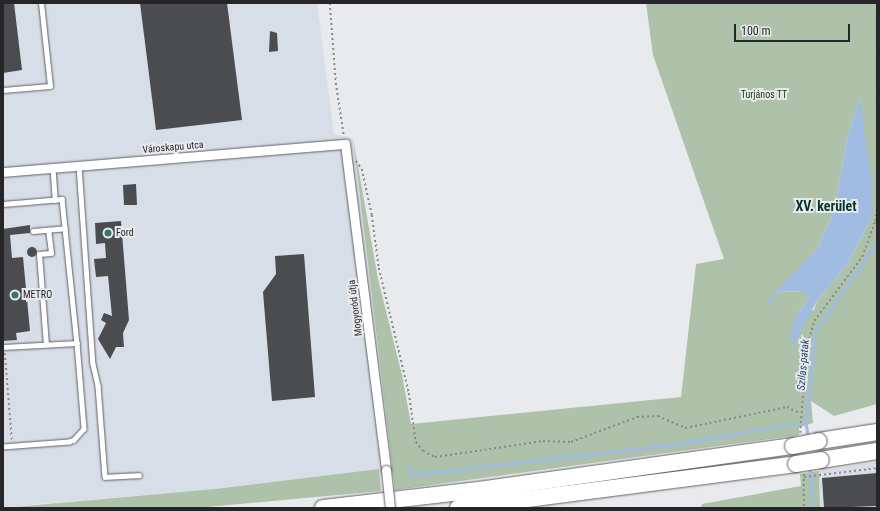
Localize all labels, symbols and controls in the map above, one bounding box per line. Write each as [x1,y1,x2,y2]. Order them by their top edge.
scale bar [736,16,852,42]
text: 100 m [741,24,771,38]
park label: Turjános TT [741,89,787,101]
street label: Városkapu utca [142,138,204,156]
district label: XV. kerület [795,198,857,214]
place label: Ford [116,227,134,239]
marker: Ford [103,228,113,238]
street label: Mogyoród útja [346,279,364,337]
place label: METRO [23,289,52,301]
marker: METRO [10,290,20,300]
water label: Szilas-patak [795,339,813,391]

